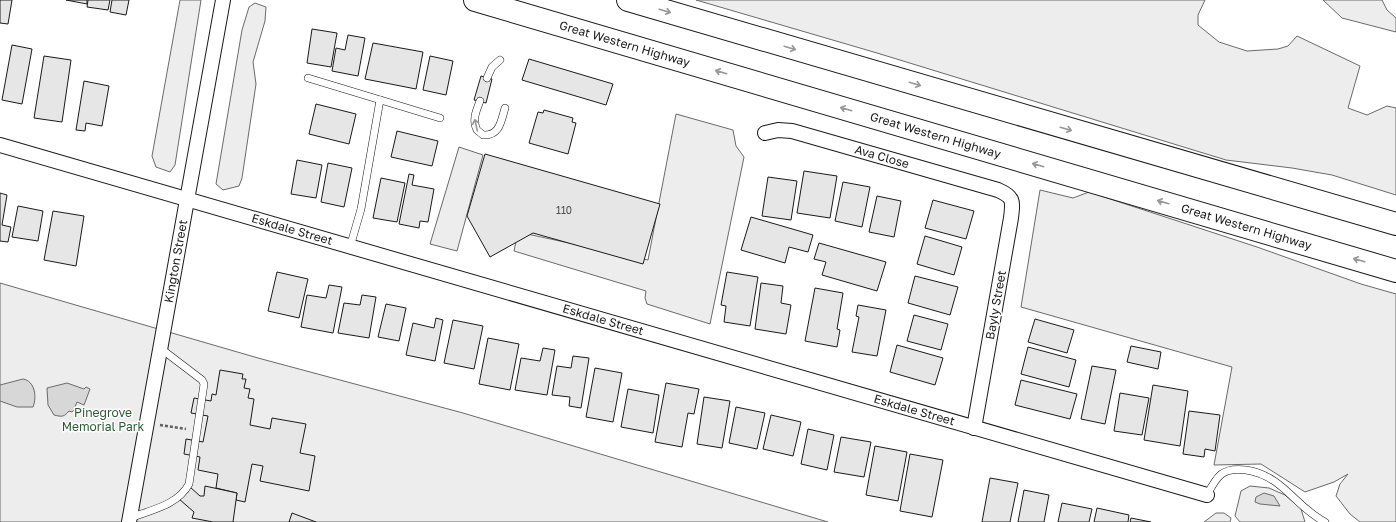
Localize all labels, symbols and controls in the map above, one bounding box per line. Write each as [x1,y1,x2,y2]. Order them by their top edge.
one-way arrow [659,8,672,15]
street label: Great Western Highway [558,17,692,70]
one-way arrow [783,45,796,52]
one-way arrow [715,68,728,75]
one-way arrow [908,81,921,88]
one-way arrow [840,105,853,112]
street label: Great Western Highway [868,109,1003,161]
one-way arrow [472,118,480,131]
one-way arrow [1060,126,1073,133]
street label: Ava Close [853,141,911,171]
one-way arrow [1032,161,1045,168]
one-way arrow [1156,198,1169,205]
street label: Great Western Highway [1179,200,1314,253]
house number: 110 [556,204,572,216]
street label: Eskdale Street [250,210,335,248]
street label: Kington Street [161,218,190,304]
one-way arrow [1352,256,1365,263]
street label: Bayly Street [982,269,1009,341]
street label: Eskdale Street [561,301,646,338]
street label: Eskdale Street [872,391,957,429]
park label: Pinegrove Memorial Park [62,405,145,434]

